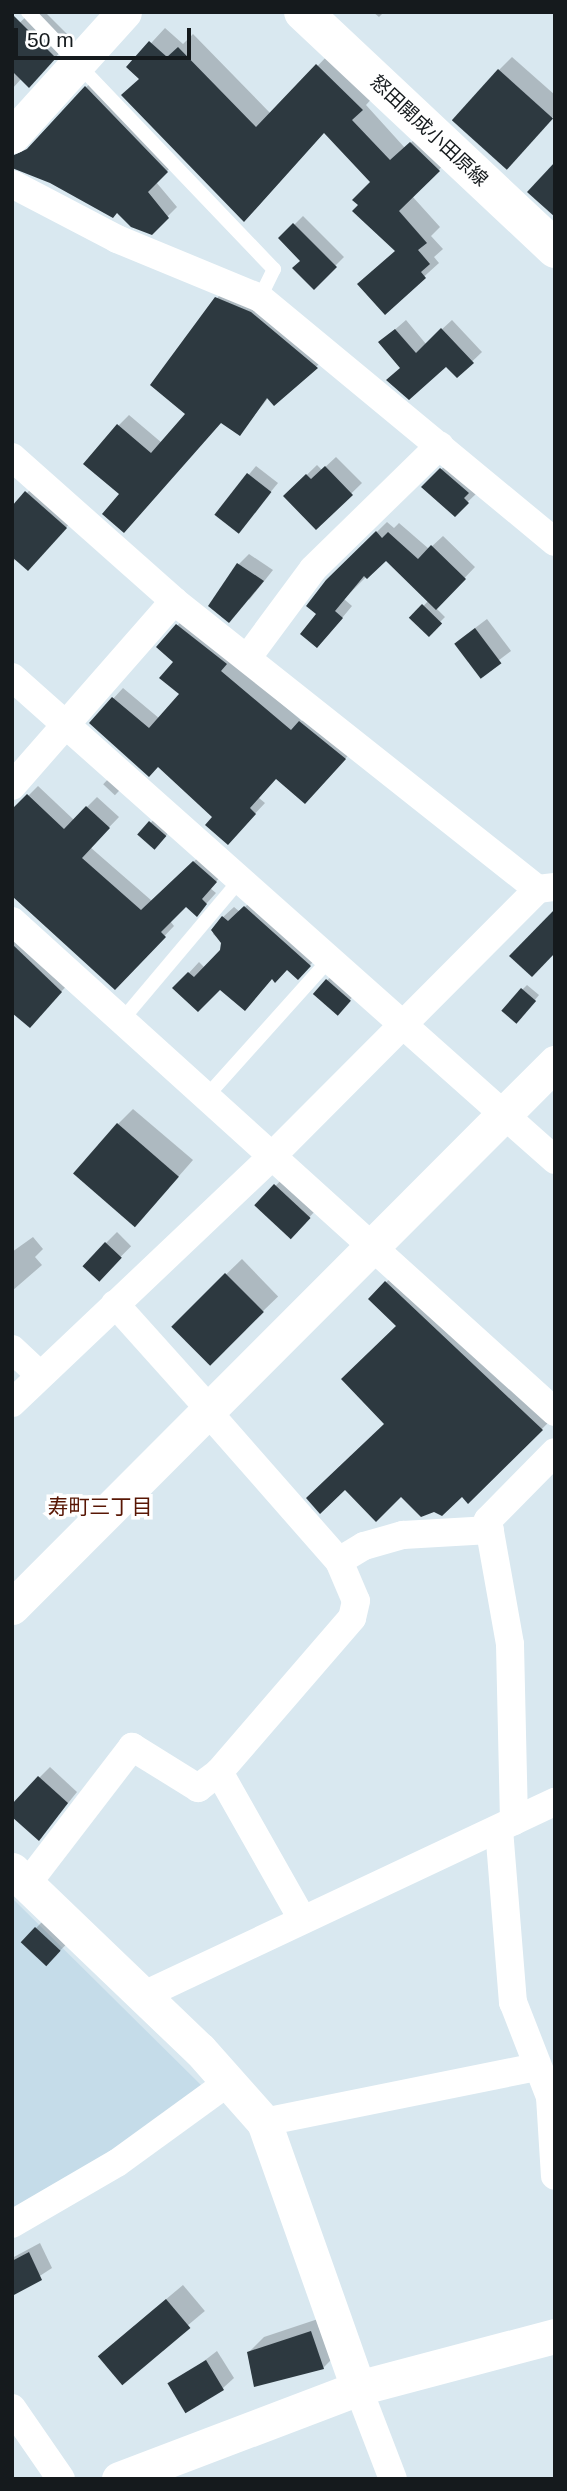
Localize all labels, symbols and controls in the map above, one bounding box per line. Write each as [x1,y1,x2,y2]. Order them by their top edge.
scale bar [18,14,194,58]
text: 50 m [27,28,74,51]
street label: 怒田開成小田原線 [366,71,492,191]
district label: 寿町三丁目 [48,1494,152,1520]

